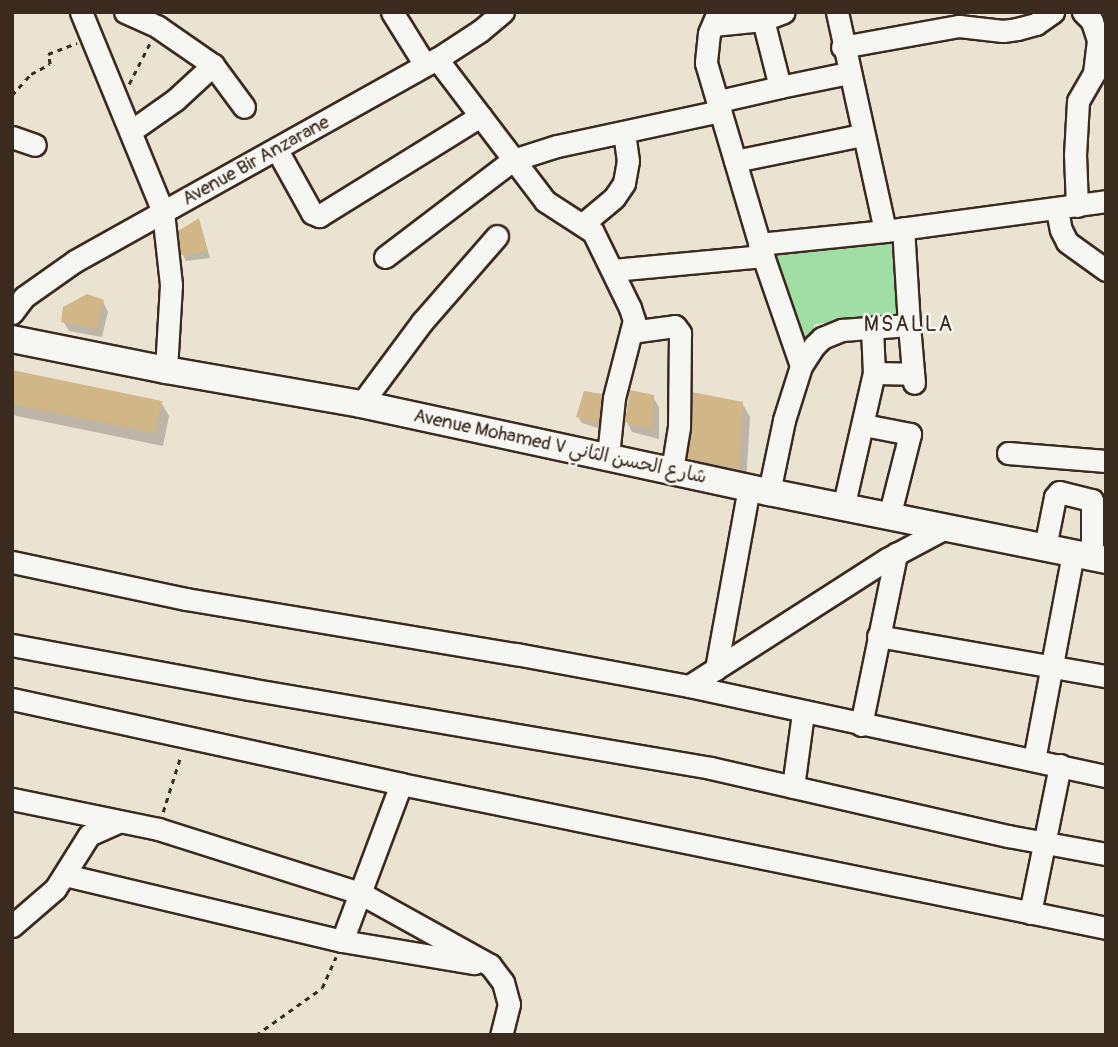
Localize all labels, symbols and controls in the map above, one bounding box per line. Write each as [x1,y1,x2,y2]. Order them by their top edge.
street label: Avenue Bir Anzarane [179,111,333,211]
district label: MSALLA [865,312,953,338]
street label: Avenue Mohamed V شارع الحسن الثاني [411,405,709,489]

